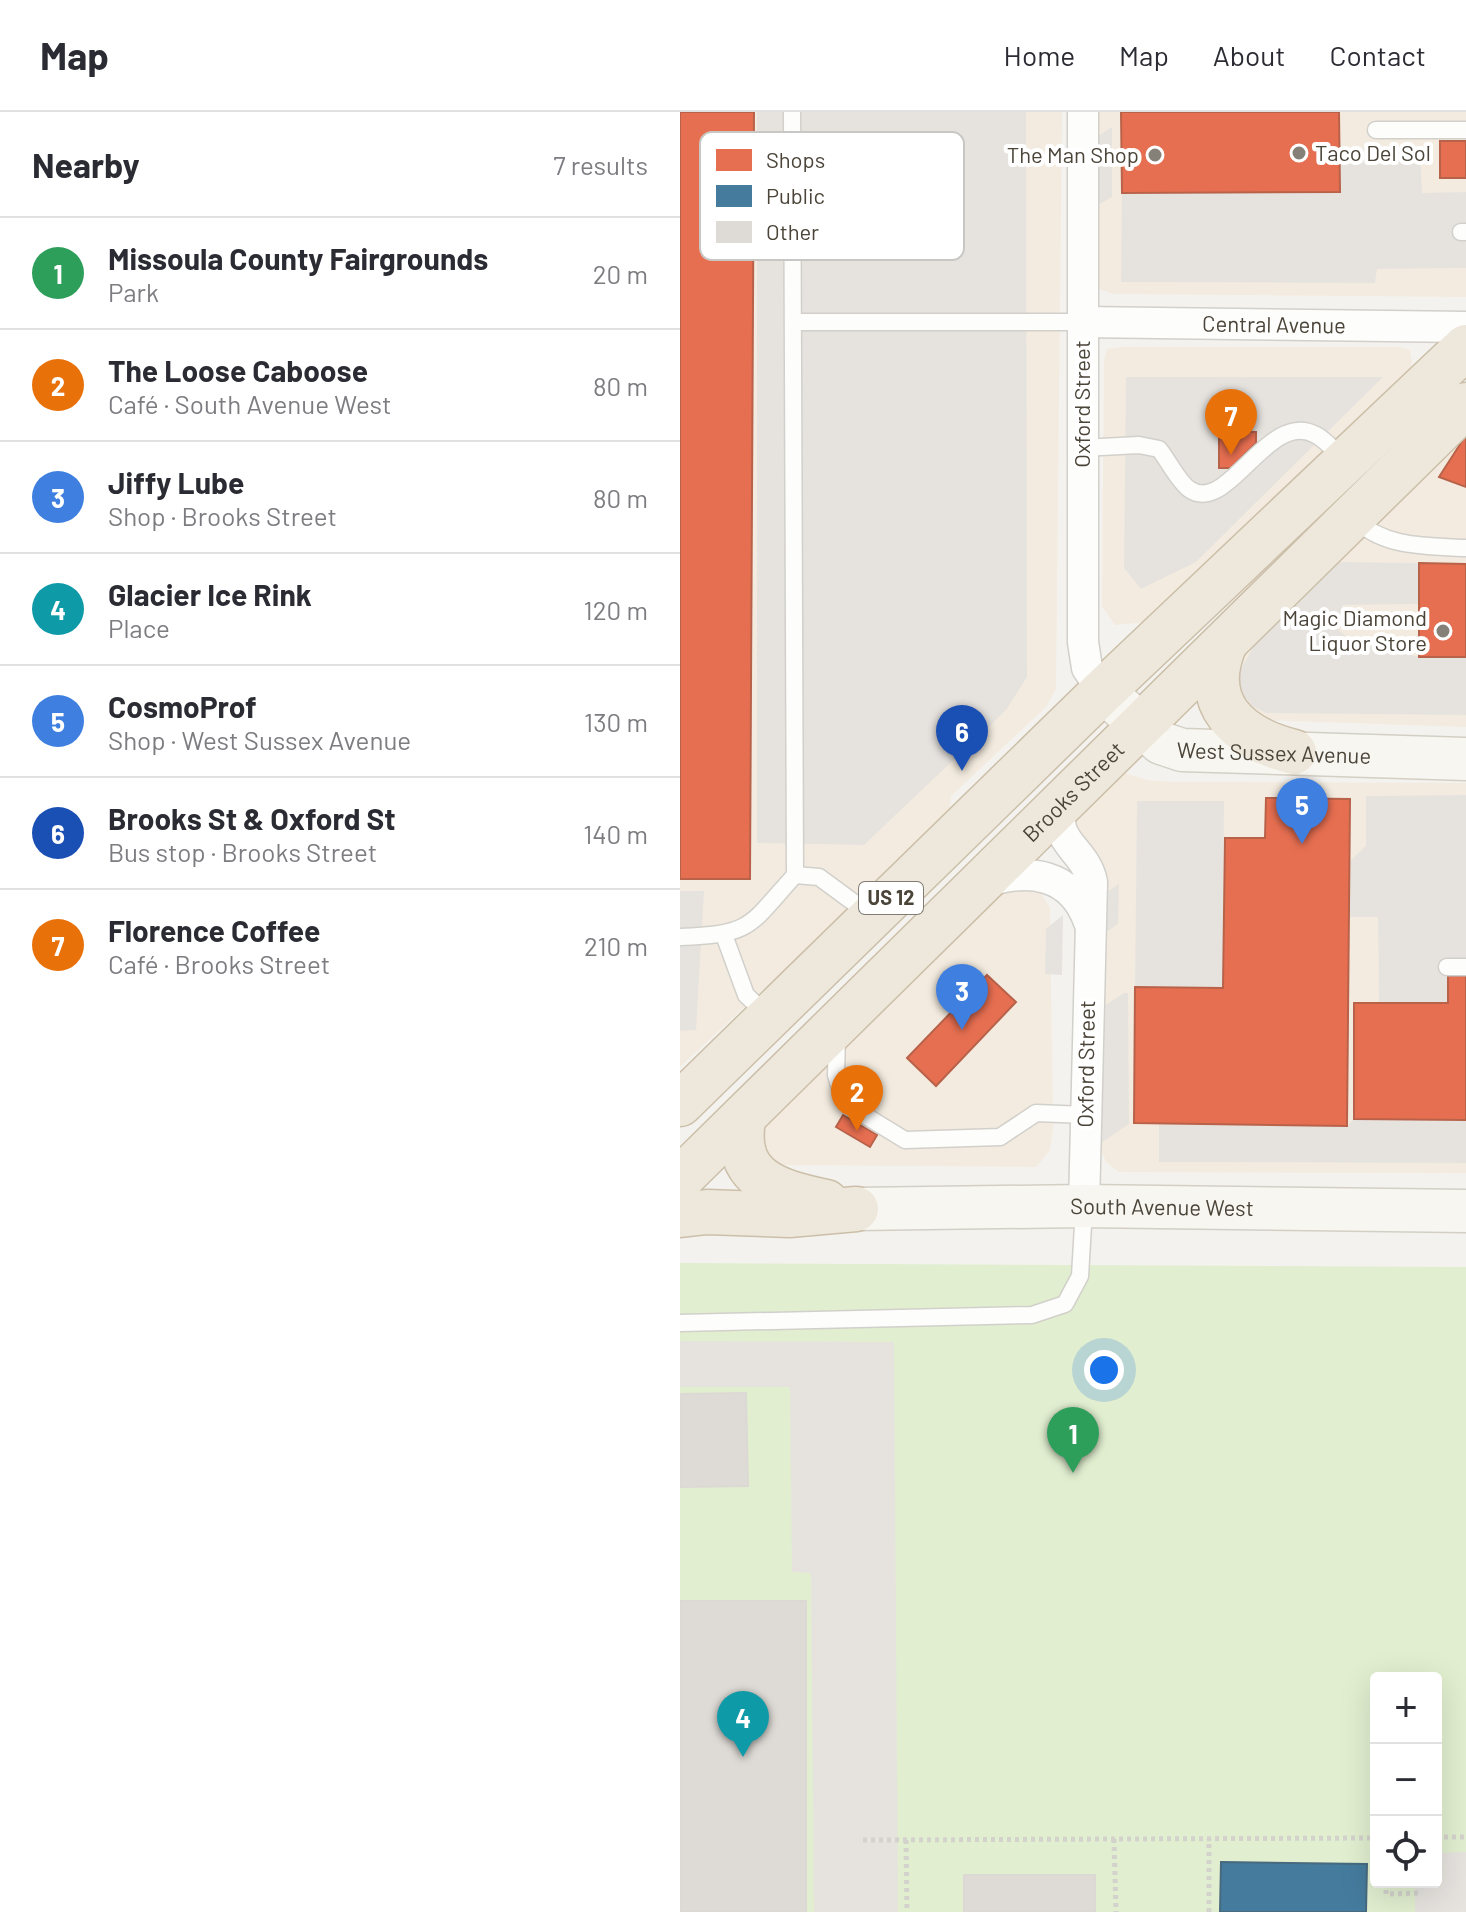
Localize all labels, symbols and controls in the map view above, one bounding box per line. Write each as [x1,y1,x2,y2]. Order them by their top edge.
text: Map [40,32,109,78]
text: Home [1004,38,1075,72]
text: Map [1119,38,1169,72]
text: About [1213,38,1285,72]
text: Contact [1329,38,1426,72]
legend [700,132,964,260]
place label: Taco Del Sol [1315,139,1431,165]
place label: The Man Shop [1007,141,1139,167]
text: Nearby [32,144,140,185]
marker: Taco Del Sol [1290,144,1308,162]
text: Shops [766,146,825,172]
marker: The Man Shop [1146,146,1164,164]
text: 7 results [553,149,648,180]
text: Public [766,182,825,208]
text: Other [766,218,819,244]
text: Missoula County Fairgrounds [108,240,488,276]
text: 1 [53,258,63,289]
text: 20 m [593,258,648,289]
text: Park [108,276,159,307]
street label: Central Avenue [1202,310,1346,337]
street label: Oxford Street [1068,340,1094,468]
text: The Loose Caboose [108,352,368,388]
text: 2 [51,370,65,401]
text: 80 m [593,370,648,401]
text: Café · South Avenue West [108,388,391,419]
pin: 7 [1205,389,1257,455]
text: Jiffy Lube [108,464,244,500]
text: 3 [51,482,65,513]
text: 80 m [593,482,648,513]
text: Shop · Brooks Street [108,500,337,531]
text: Glacier Ice Rink [108,576,312,612]
text: 4 [50,594,66,625]
text: 120 m [584,594,648,625]
place label: Magic Diamond Liquor Store [1283,604,1427,655]
text: Place [108,612,170,643]
marker: Magic Diamond Liquor Store [1434,622,1452,640]
text: CosmoProf [108,688,257,724]
pin: 6 [936,705,988,771]
text: 5 [51,706,65,737]
text: 130 m [584,706,648,737]
text: Shop · West Sussex Avenue [108,724,411,755]
street label: Brooks Street [1017,735,1129,846]
street label: West Sussex Avenue [1176,736,1372,768]
pin: 5 [1276,778,1328,844]
text: Brooks St & Oxford St [108,800,396,836]
text: 6 [51,818,65,849]
text: 140 m [583,818,648,849]
text: Bus stop · Brooks Street [108,836,377,867]
road number: US 12 [859,882,923,914]
text: Florence Coffee [108,912,321,948]
text: 7 [52,930,64,961]
text: 210 m [584,930,648,961]
text: Café · Brooks Street [108,948,330,979]
pin: 3 [936,964,988,1030]
street label: Oxford Street [1071,1000,1099,1128]
pin: 2 [831,1065,883,1131]
street label: South Avenue West [1070,1192,1254,1220]
your location [1084,1350,1124,1390]
pin: 1 [1047,1407,1099,1473]
map controls [1370,1672,1442,1888]
button: + [1370,1672,1442,1744]
pin: 4 [717,1691,769,1757]
button: − [1370,1744,1442,1816]
button: locate [1370,1816,1442,1888]

